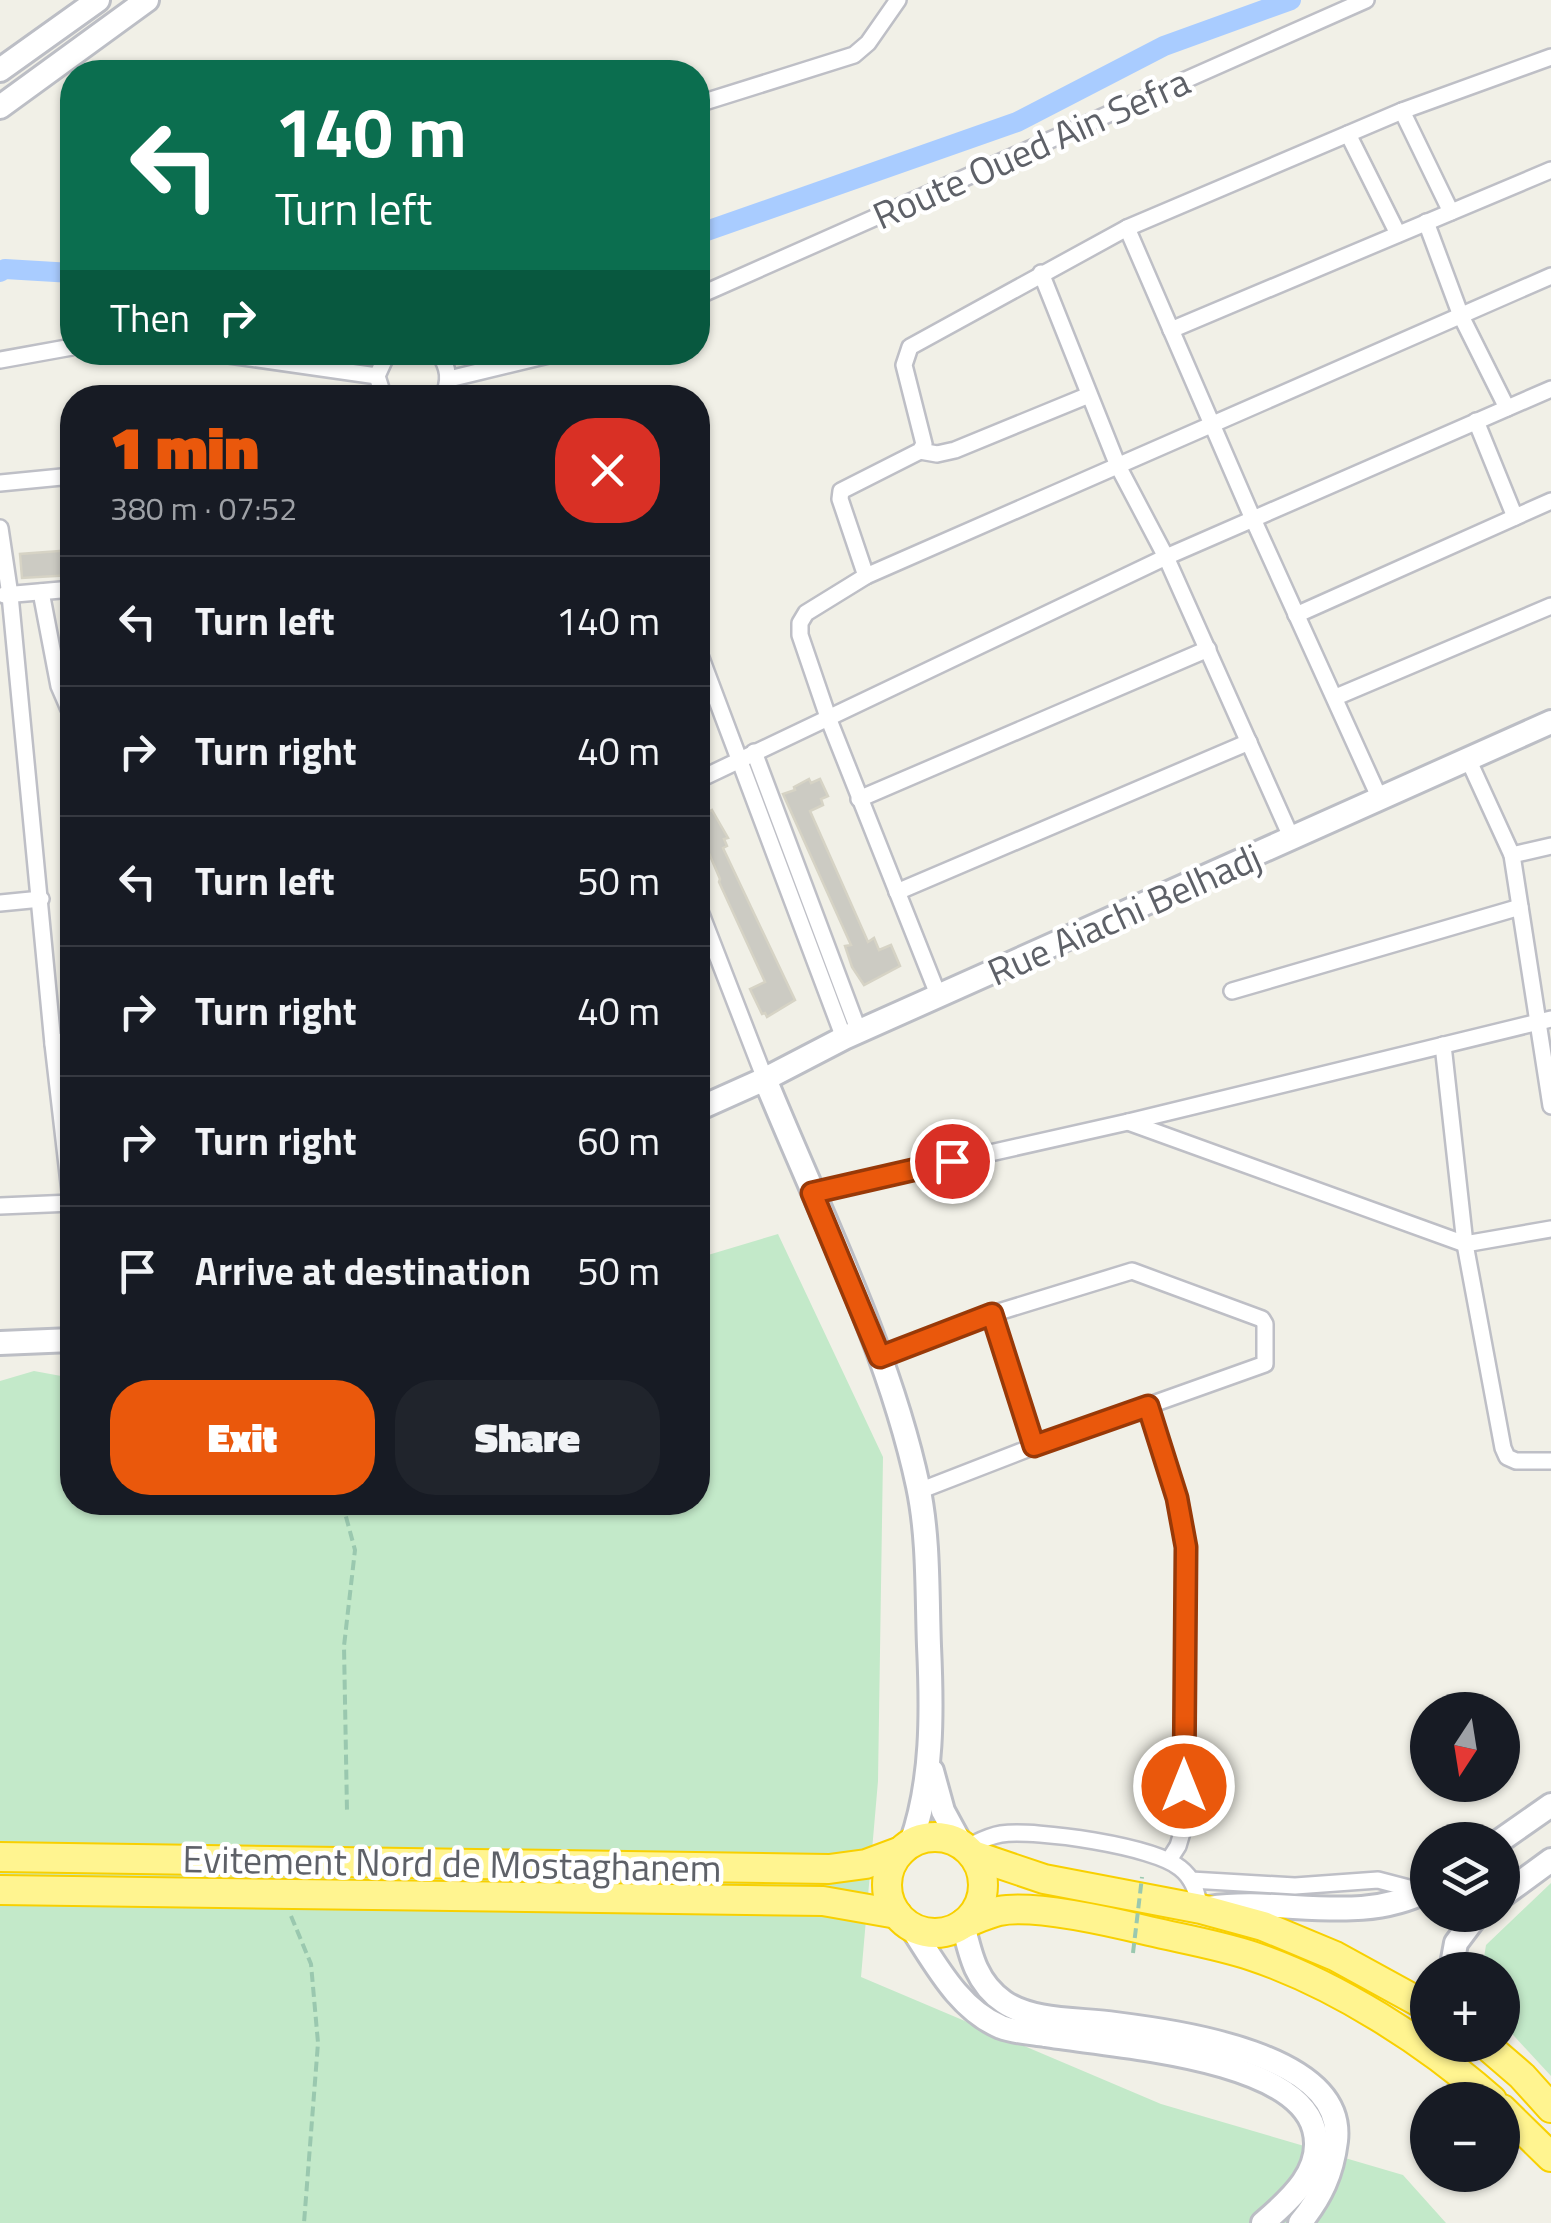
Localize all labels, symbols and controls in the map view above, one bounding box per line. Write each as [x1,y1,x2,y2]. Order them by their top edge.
street label: Route Oued Ain Sefra [863,52,1199,244]
text: 140 m [275,78,467,184]
icon: left [110,100,240,230]
text: Turn left [275,174,432,242]
text: Then [110,289,190,347]
icon: right [210,290,265,345]
text: 1 min [110,401,259,492]
button: close [555,418,660,523]
text: 380 m · 07:52 [110,484,297,532]
text: Turn left [195,592,335,650]
text: 140 m [556,592,660,650]
icon: left [110,594,165,649]
text: Turn right [195,722,357,780]
text: 40 m [577,722,660,780]
icon: right [110,724,165,779]
street label: Rue Aiachi Belhadj [978,828,1270,1000]
text: Turn left [195,852,335,910]
text: 50 m [577,852,660,910]
icon: left [110,854,165,909]
text: Turn right [195,982,357,1040]
text: 40 m [577,982,660,1040]
icon: right [110,984,165,1039]
text: Turn right [195,1112,357,1170]
text: 60 m [577,1112,660,1170]
icon: right [110,1114,165,1169]
pin [910,1119,995,1204]
icon: arrive [925,1134,980,1189]
text: Arrive at destination [195,1242,531,1300]
text: 50 m [577,1242,660,1300]
icon: arrive [110,1244,165,1299]
button: Exit [110,1380,375,1495]
button: Share [395,1380,660,1495]
north arrow [1410,1692,1520,1802]
map controls [1410,1692,1520,2192]
position arrow [1132,1734,1236,1838]
button: layers [1410,1822,1520,1932]
street label: Evitement Nord de Mostaghanem [182,1829,722,1897]
button: + [1410,1952,1520,2062]
button: − [1410,2082,1520,2192]

